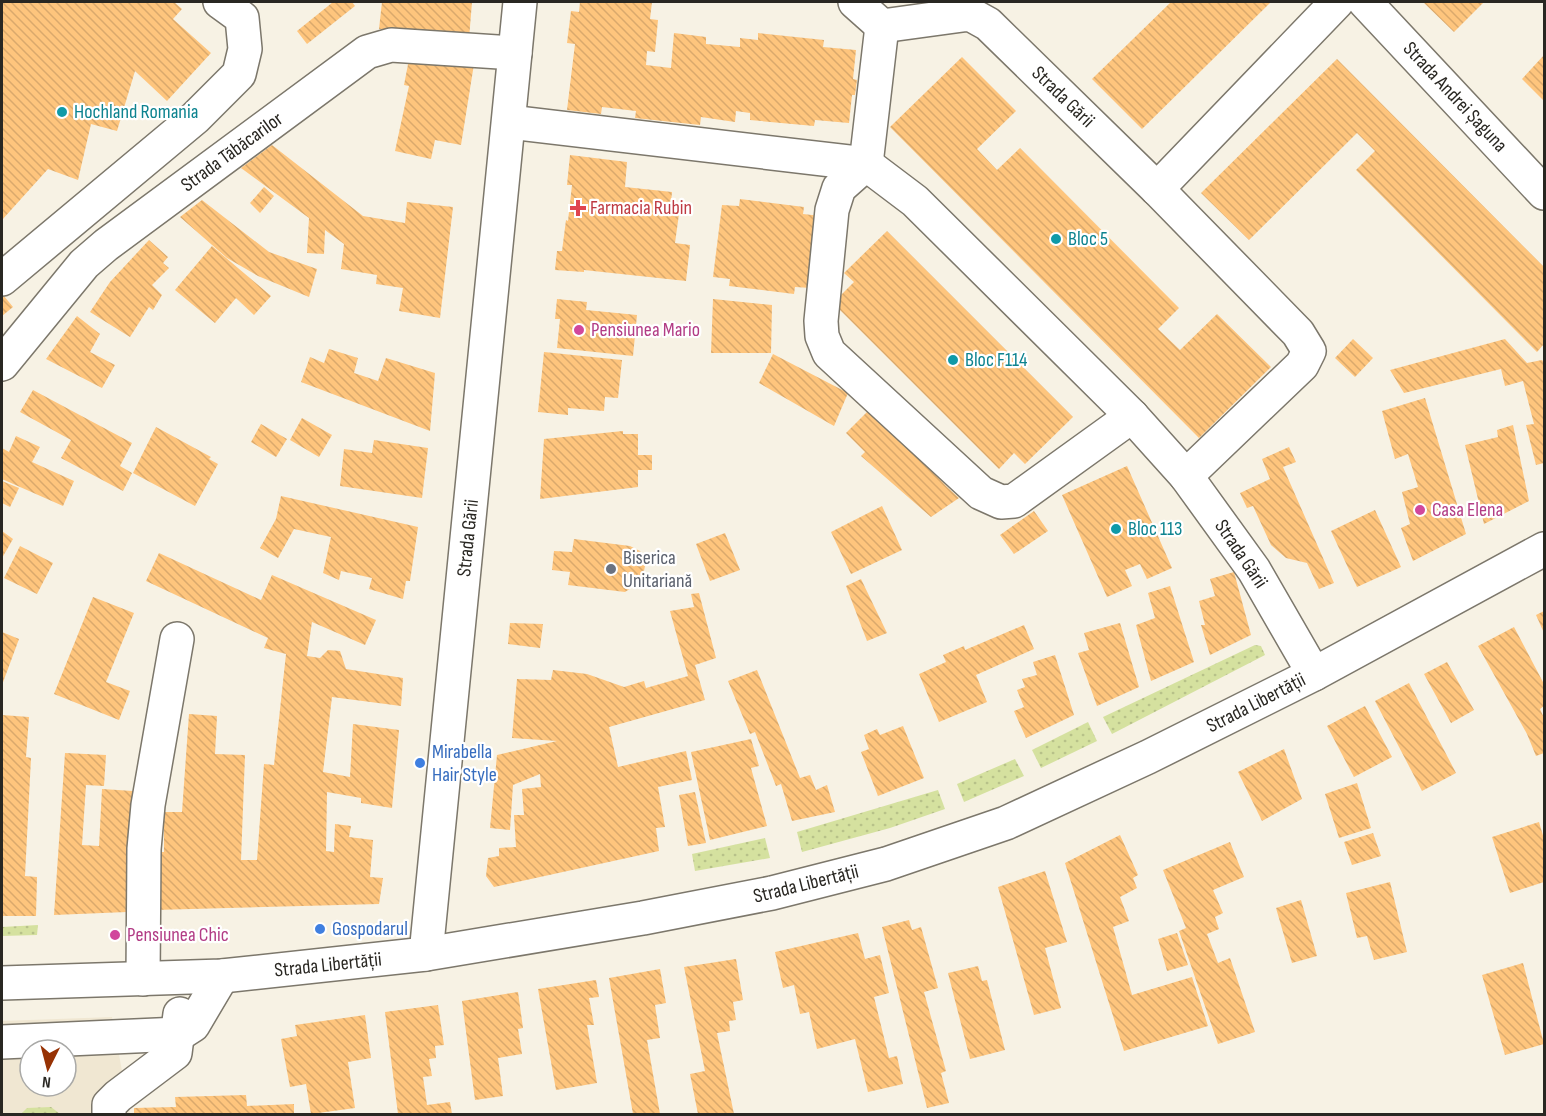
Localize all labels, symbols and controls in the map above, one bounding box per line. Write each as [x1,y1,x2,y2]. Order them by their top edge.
street label: Strada Andrei Șaguna [1398,37,1512,157]
street label: Strada Gării [1027,61,1099,133]
place label: Hochland Romania [74,100,198,124]
marker: Hochland Romania [55,105,69,119]
street label: Strada Tăbăcarilor [176,107,288,197]
place label: Farmacia Rubin [590,196,692,220]
marker: Farmacia Rubin [571,201,585,215]
place label: Bloc 5 [1068,227,1108,251]
marker: Bloc 5 [1049,232,1063,246]
place label: Pensiunea Mario [591,318,700,342]
marker: Pensiunea Mario [572,323,586,337]
place label: Bloc F114 [965,348,1027,372]
marker: Bloc F114 [946,353,960,367]
street label: Strada Gării [452,498,484,578]
place label: Casa Elena [1432,498,1503,522]
marker: Casa Elena [1413,503,1427,517]
street label: Strada Gării [1209,515,1273,593]
place label: Bloc 113 [1128,517,1182,541]
marker: Bloc 113 [1109,522,1123,536]
place label: Biserica Unitariană [623,546,692,593]
marker: Biserica Unitariană [604,562,618,576]
street label: Strada Libertății [1203,668,1309,738]
place label: Mirabella Hair Style [432,740,497,787]
marker: Mirabella Hair Style [413,756,427,770]
street label: Strada Libertății [751,859,861,909]
place label: Gospodarul [332,917,408,941]
marker: Gospodarul [313,922,327,936]
place label: Pensiunea Chic [127,923,229,947]
marker: Pensiunea Chic [108,928,122,942]
street label: Strada Libertății [273,947,383,983]
north arrow [18,1038,78,1098]
text: N [41,1072,52,1091]

